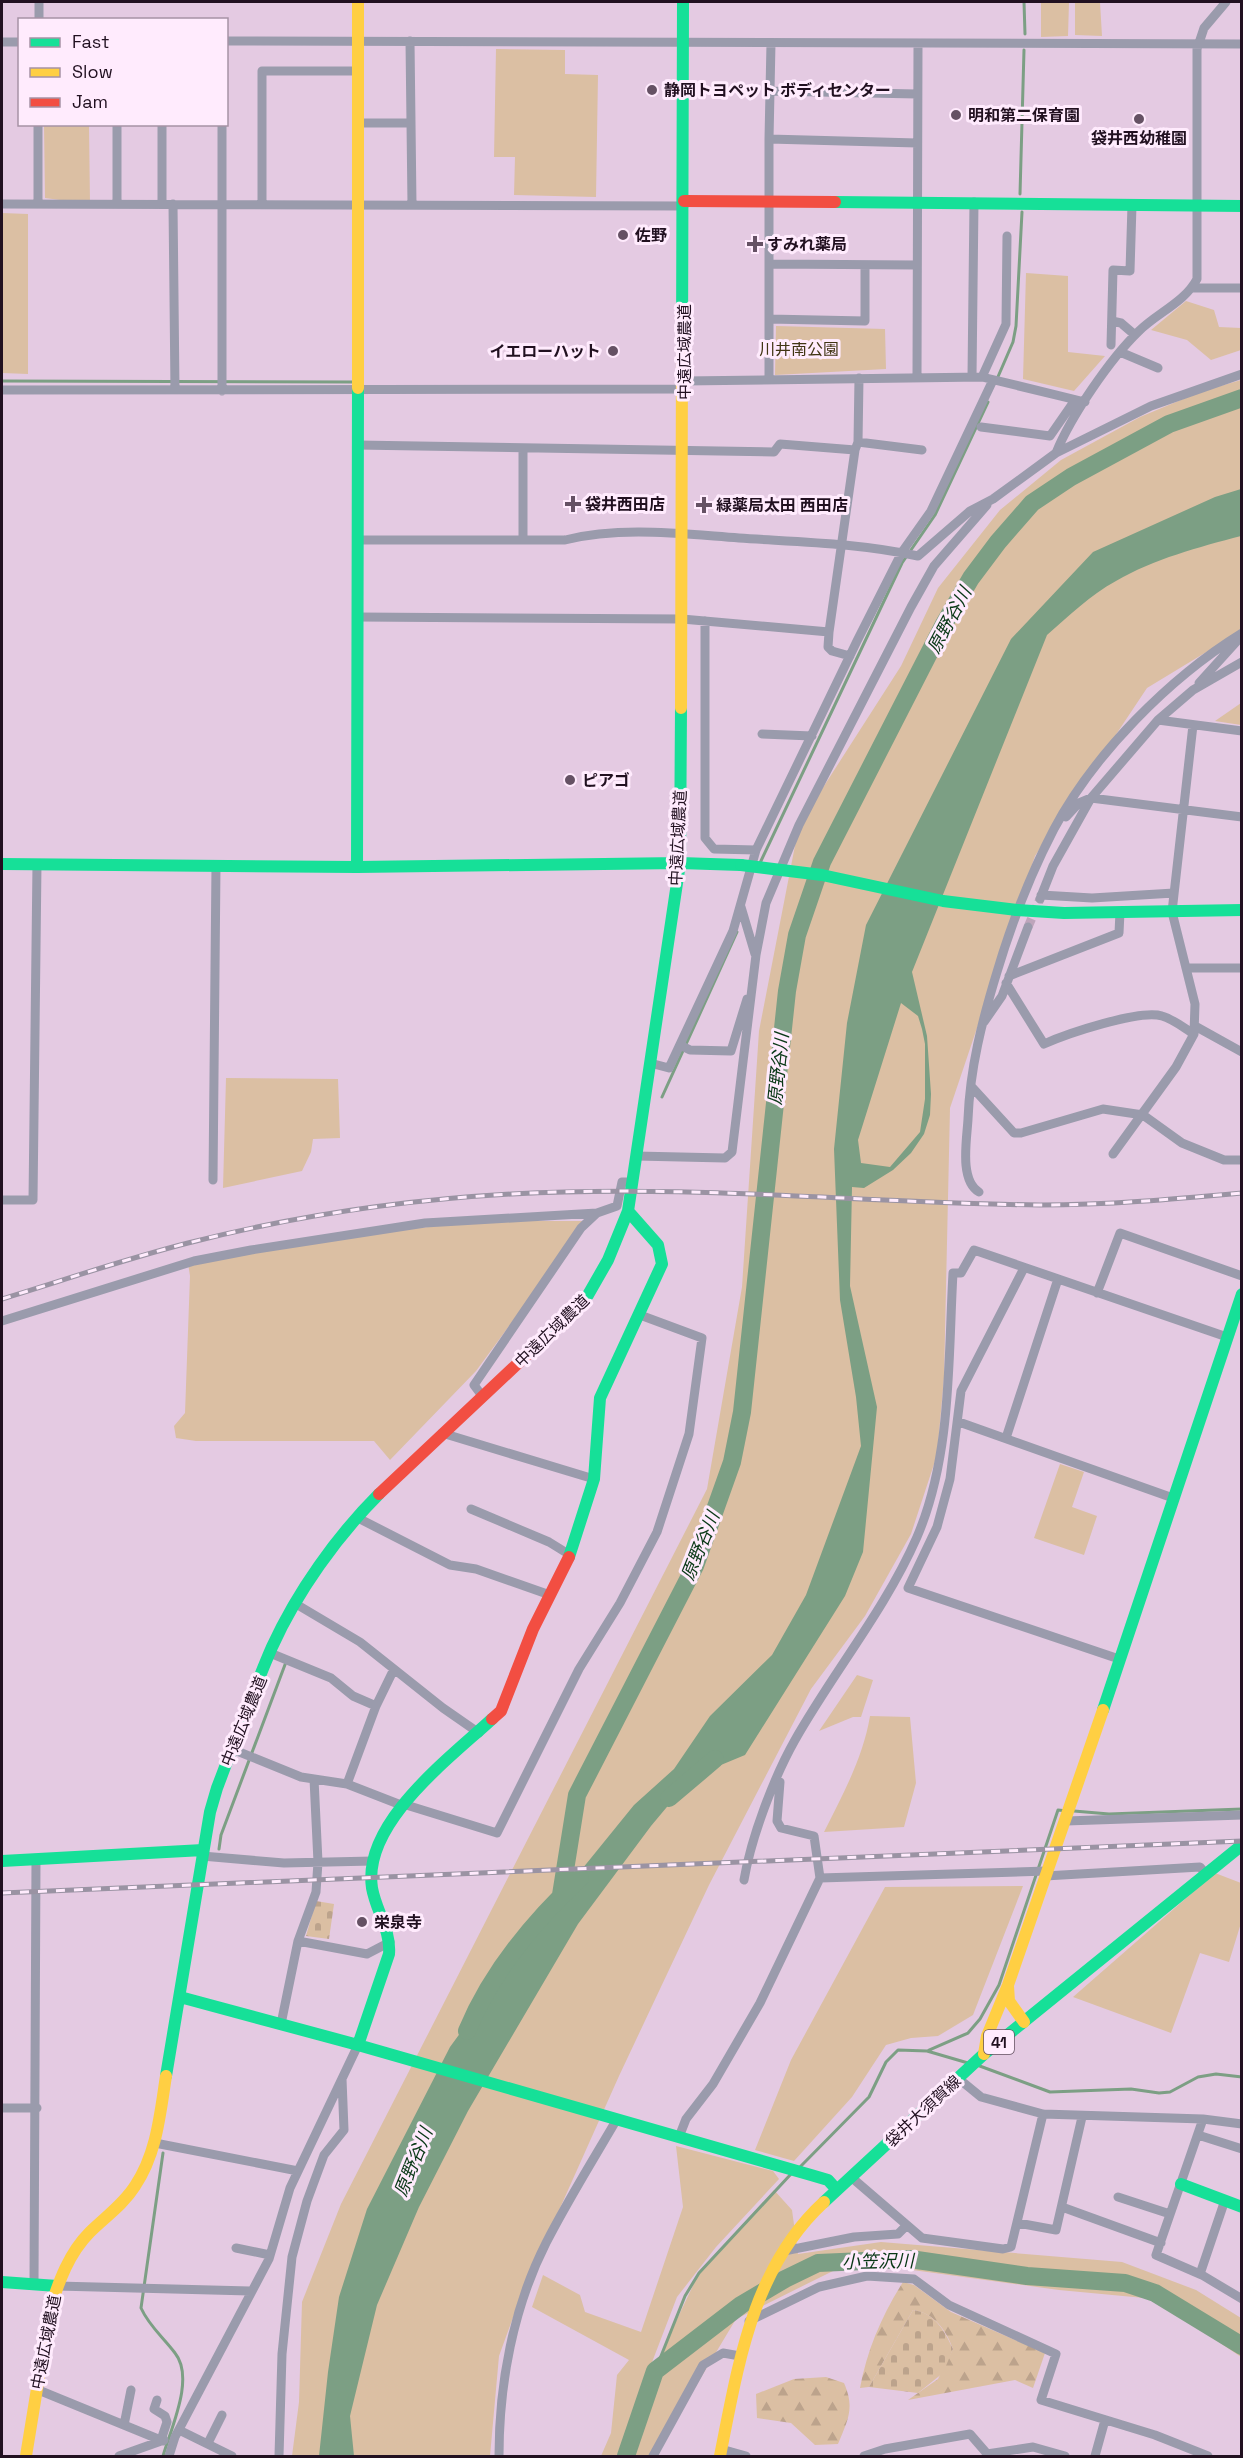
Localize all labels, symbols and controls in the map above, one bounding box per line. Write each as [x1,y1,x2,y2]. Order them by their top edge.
legend [18,18,228,126]
text: Fast [72,30,109,53]
text: Slow [72,60,113,83]
place label: 静岡トヨペット ボディセンター [664,80,891,101]
marker: 静岡トヨペット ボディセンター [645,83,659,97]
text: Jam [72,90,108,113]
place label: 明和第二保育園 [968,105,1080,126]
marker: 明和第二保育園 [949,108,963,122]
marker: 袋井西幼稚園 [1132,112,1146,126]
place label: 袋井西幼稚園 [1091,128,1187,149]
place label: 佐野 [634,225,667,246]
marker: 佐野 [616,228,630,242]
place label: すみれ薬局 [767,234,847,255]
marker: すみれ薬局 [748,237,762,251]
street label: 中遠広域農道 [674,304,695,400]
park label: 川井南公園 [759,339,839,360]
place label: イエローハット [489,341,601,362]
marker: イエローハット [606,344,620,358]
place label: 袋井西田店 [585,494,665,515]
place label: 緑薬局太田 西田店 [716,495,848,516]
marker: 袋井西田店 [566,497,580,511]
marker: 緑薬局太田 西田店 [697,498,711,512]
water label: 原野谷川 [922,581,977,657]
place label: ピアゴ [582,770,630,791]
marker: ピアゴ [563,773,577,787]
street label: 中遠広域農道 [665,790,691,886]
water label: 原野谷川 [763,1030,793,1106]
street label: 中遠広域農道 [510,1290,594,1372]
water label: 原野谷川 [676,1506,725,1584]
street label: 中遠広域農道 [216,1673,272,1769]
place label: 栄泉寺 [374,1912,422,1933]
marker: 栄泉寺 [355,1915,369,1929]
road number: 41 [984,2030,1014,2054]
street label: 袋井大須賀線 [881,2071,965,2151]
water label: 原野谷川 [389,2122,438,2200]
water label: 小笠沢川 [842,2249,916,2273]
street label: 中遠広域農道 [27,2293,65,2391]

